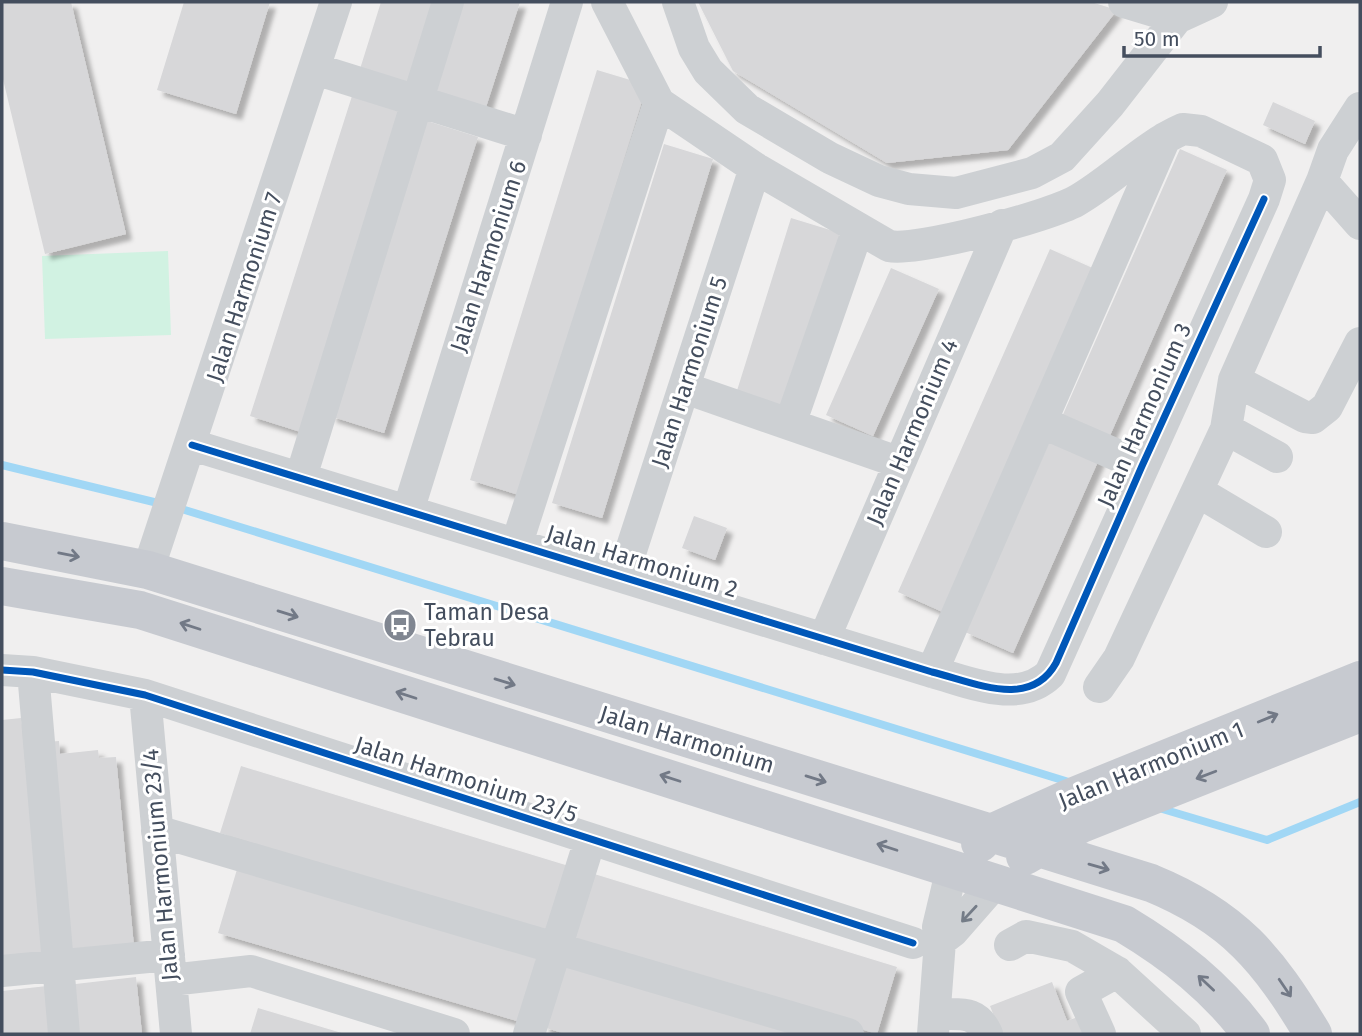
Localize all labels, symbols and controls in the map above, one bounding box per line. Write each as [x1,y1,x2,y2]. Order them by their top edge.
scale bar [1124,14,1320,58]
text: 50 m [1134,26,1180,52]
street label: Jalan Harmonium 6 [444,157,532,355]
street label: Jalan Harmonium 7 [200,189,288,385]
street label: Jalan Harmonium 5 [645,273,733,471]
street label: Jalan Harmonium 3 [1091,318,1197,512]
street label: Jalan Harmonium 4 [860,335,964,529]
street label: Jalan Harmonium 2 [543,519,741,603]
one-way arrow [57,548,80,562]
place label: Taman Desa Tebrau [424,598,549,652]
bus stop icon: Taman Desa Tebrau [381,606,419,644]
one-way arrow [277,609,299,622]
one-way arrow [179,619,201,631]
one-way arrow [494,677,516,690]
one-way arrow [396,687,418,700]
street label: Jalan Harmonium [596,699,778,779]
one-way arrow [1257,710,1279,723]
street label: Jalan Harmonium 1 [1054,715,1248,815]
street label: Jalan Harmonium 23/5 [351,730,581,828]
street label: Jalan Harmonium 23/4 [136,748,184,982]
one-way arrow [1195,769,1217,782]
one-way arrow [659,771,681,784]
one-way arrow [804,774,826,787]
one-way arrow [876,840,898,852]
one-way arrow [1088,862,1110,875]
one-way arrow [961,905,978,922]
one-way arrow [1197,975,1215,991]
one-way arrow [1278,978,1292,997]

